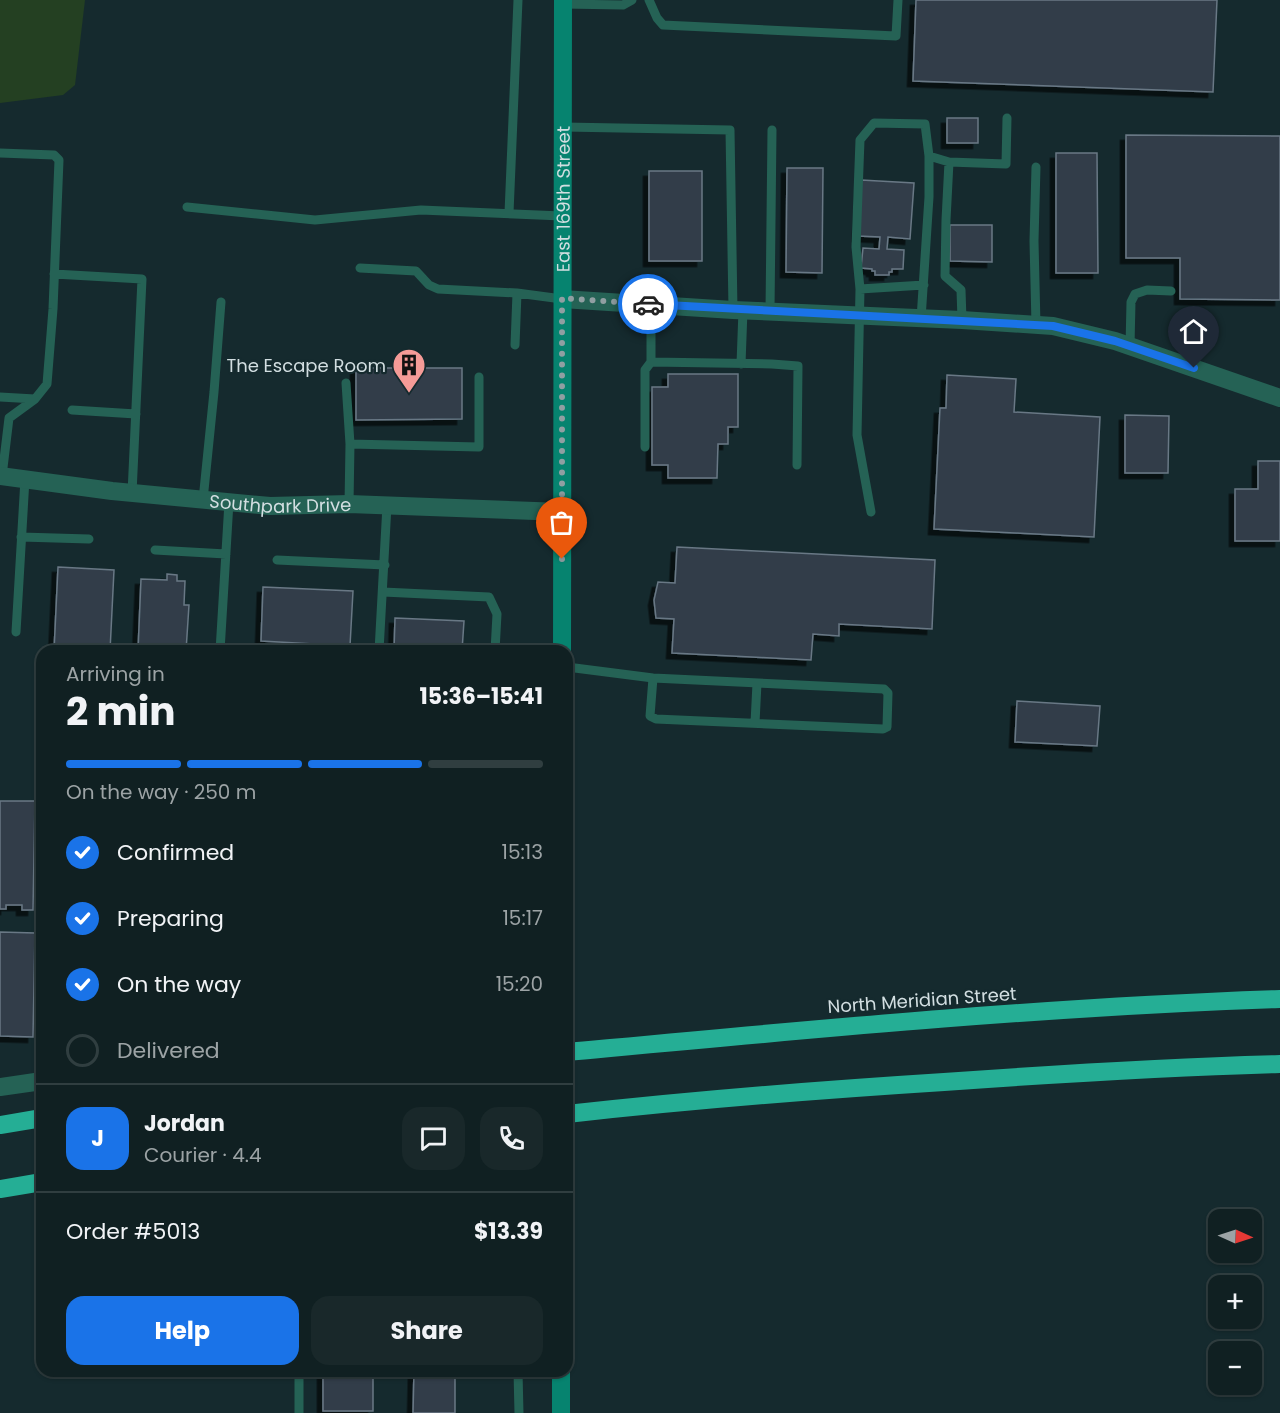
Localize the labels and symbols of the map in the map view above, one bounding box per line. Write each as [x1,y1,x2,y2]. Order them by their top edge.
street label: East 169th Street [550,126,575,272]
courier [618,274,678,334]
pin [1168,306,1219,368]
building icon: The Escape Room [391,347,427,394]
place label: The Escape Room [226,353,386,378]
street label: Southpark Drive [208,488,352,519]
pin [536,497,587,559]
street label: North Meridian Street [827,981,1017,1019]
north arrow [1208,1209,1262,1263]

